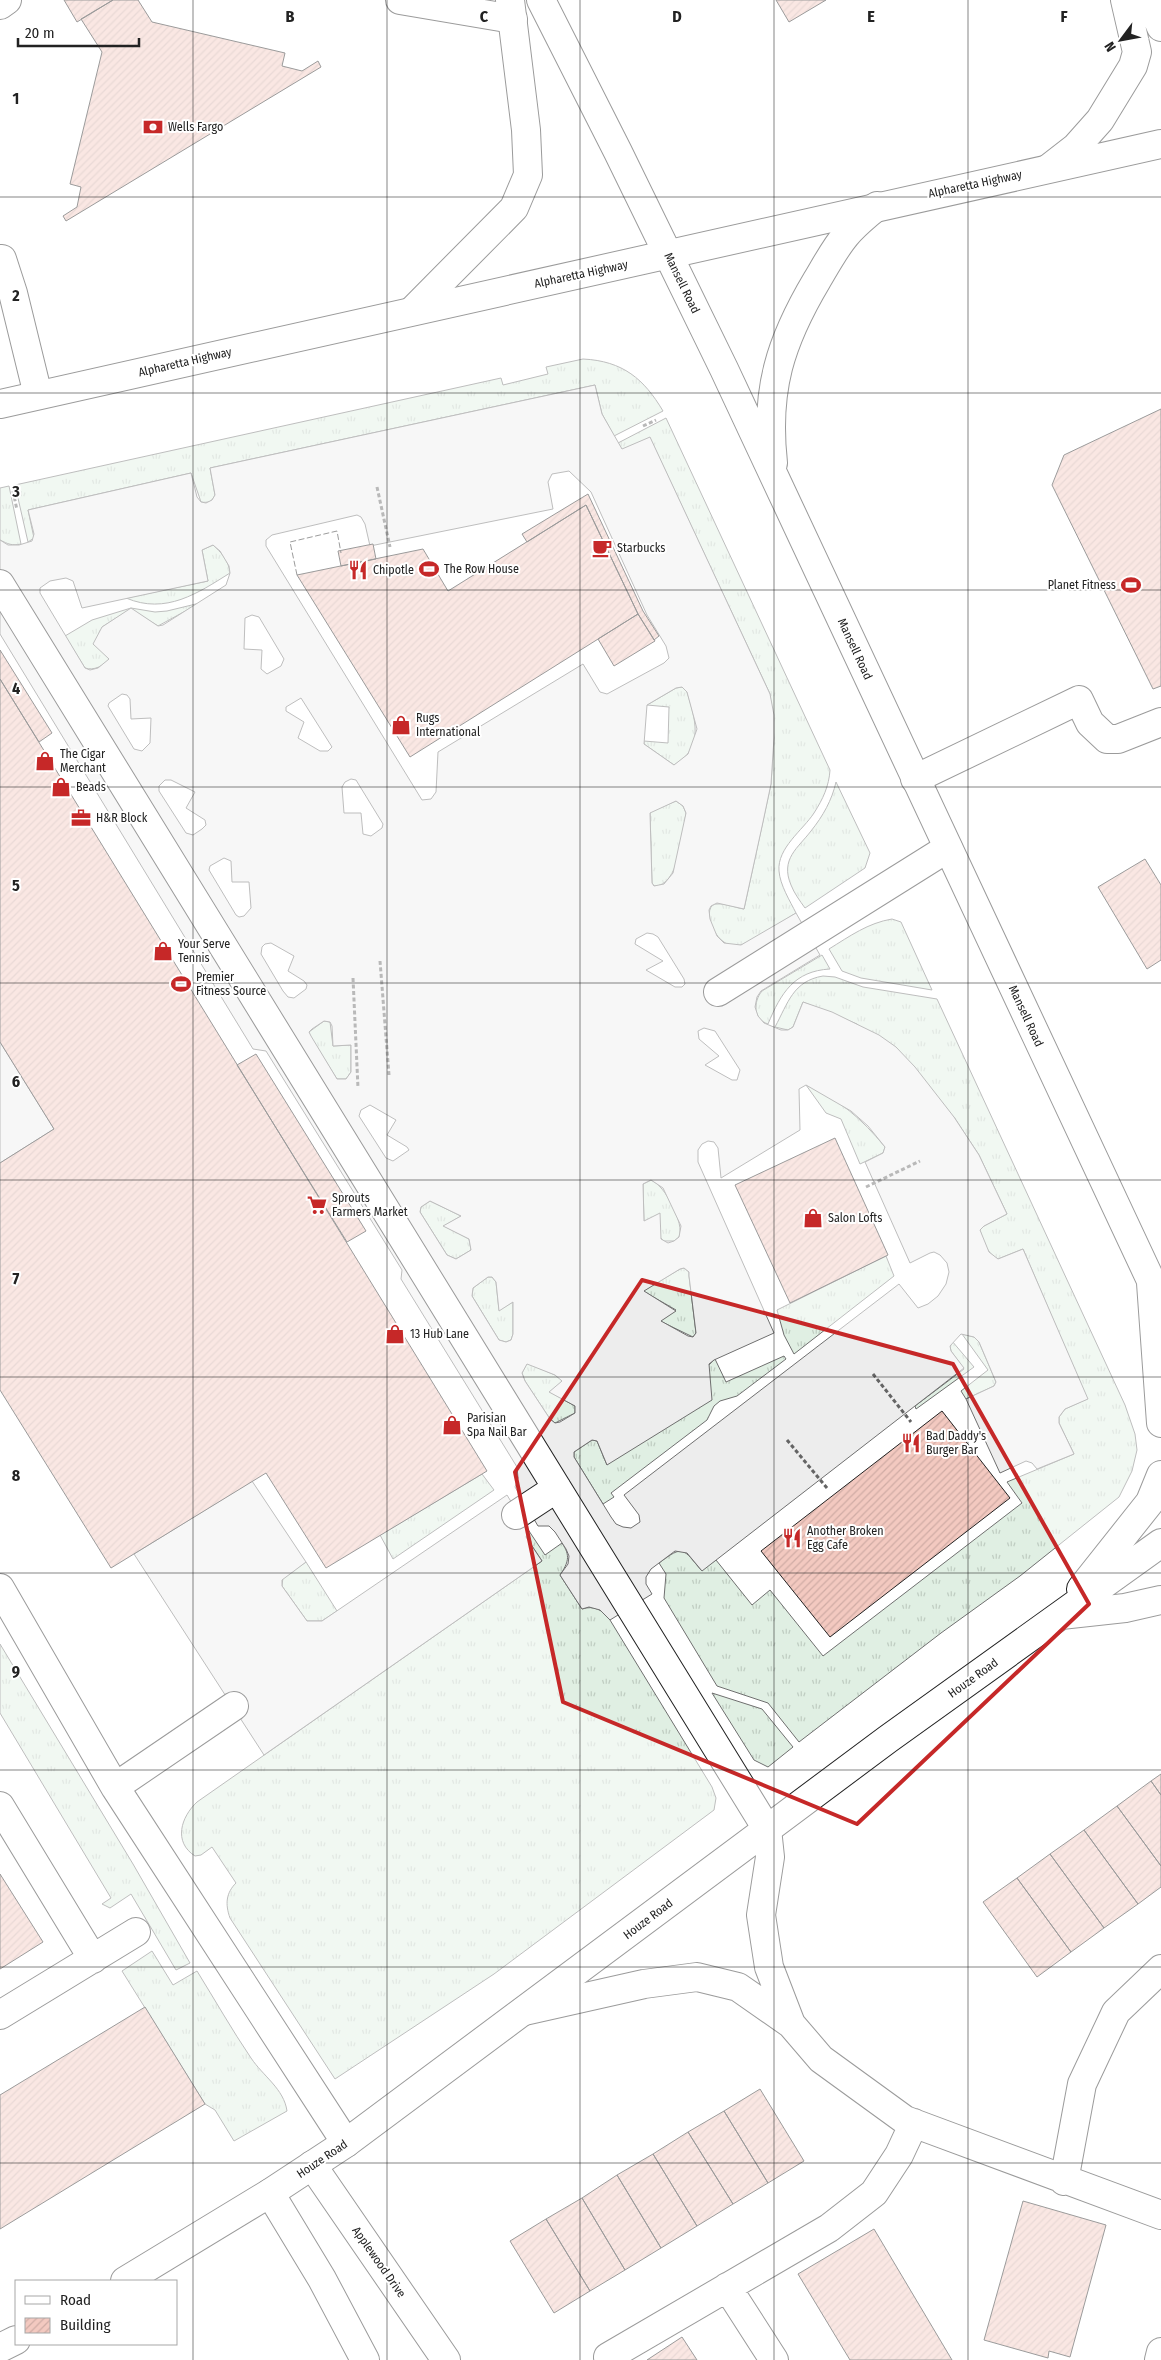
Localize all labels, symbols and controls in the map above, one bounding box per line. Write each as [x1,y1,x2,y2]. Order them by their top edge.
text: B [286,7,295,26]
text: C [480,7,489,26]
text: D [672,7,682,26]
text: E [867,7,875,26]
text: F [1060,7,1068,26]
scale bar [18,15,139,47]
north arrow [1096,15,1146,65]
text: 20 m [25,24,55,42]
text: N [1101,39,1120,55]
text: 1 [13,89,19,108]
bank icon: Wells Fargo [142,116,164,138]
place label: Wells Fargo [168,120,223,134]
street label: Alpharetta Highway [927,167,1024,201]
street label: Mansell Road [661,250,703,316]
street label: Alpharetta Highway [533,257,630,291]
text: 2 [11,286,20,305]
street label: Alpharetta Highway [137,344,234,380]
text: 3 [11,482,20,501]
cafe icon: Starbucks [591,537,613,559]
place label: Starbucks [617,541,665,555]
sports icon: The Row House [418,558,440,580]
restaurant icon: Chipotle [347,559,369,581]
place label: The Row House [444,562,519,576]
place label: Chipotle [373,563,414,577]
sports icon: Planet Fitness [1120,574,1142,596]
place label: Planet Fitness [1048,578,1116,592]
street label: Mansell Road [835,616,875,682]
text: 4 [12,679,20,698]
place label: Rugs International [416,711,480,739]
shop icon: Rugs International [390,714,412,736]
place label: The Cigar Merchant [60,747,106,775]
shop icon: The Cigar Merchant [34,750,56,772]
shop icon: Beads [50,776,72,798]
place label: Beads [76,780,106,794]
office icon: H&R Block [70,807,92,829]
place label: H&R Block [96,811,148,825]
text: 5 [12,876,20,895]
place label: Your Serve Tennis [178,937,230,965]
shop icon: Your Serve Tennis [152,940,174,962]
place label: Premier Fitness Source [196,970,266,998]
sports icon: Premier Fitness Source [170,973,192,995]
street label: Mansell Road [1006,983,1046,1049]
text: 6 [12,1072,20,1091]
place label: Sprouts Farmers Market [332,1191,408,1219]
supermarket icon: Sprouts Farmers Market [306,1194,328,1216]
shop icon: Salon Lofts [802,1207,824,1229]
place label: Salon Lofts [828,1211,882,1225]
text: 7 [13,1269,20,1288]
shop icon: 13 Hub Lane [384,1323,406,1345]
place label: 13 Hub Lane [410,1327,469,1341]
place label: Parisian Spa Nail Bar [467,1411,528,1439]
shop icon: Parisian Spa Nail Bar [441,1414,463,1436]
place label: Bad Daddy's Burger Bar [926,1429,986,1457]
restaurant icon: Bad Daddy's Burger Bar [900,1432,922,1454]
text: 8 [12,1466,21,1485]
place label: Another Broken Egg Cafe [807,1524,884,1552]
restaurant icon: Another Broken Egg Cafe [781,1527,803,1549]
street label: Houze Road [945,1655,1001,1701]
text: 9 [12,1662,20,1681]
street label: Houze Road [621,1896,675,1942]
street label: Houze Road [294,2137,350,2181]
street label: Applewood Drive [349,2224,409,2300]
legend [15,2280,178,2345]
text: Road [60,2291,91,2309]
text: Building [60,2316,111,2334]

